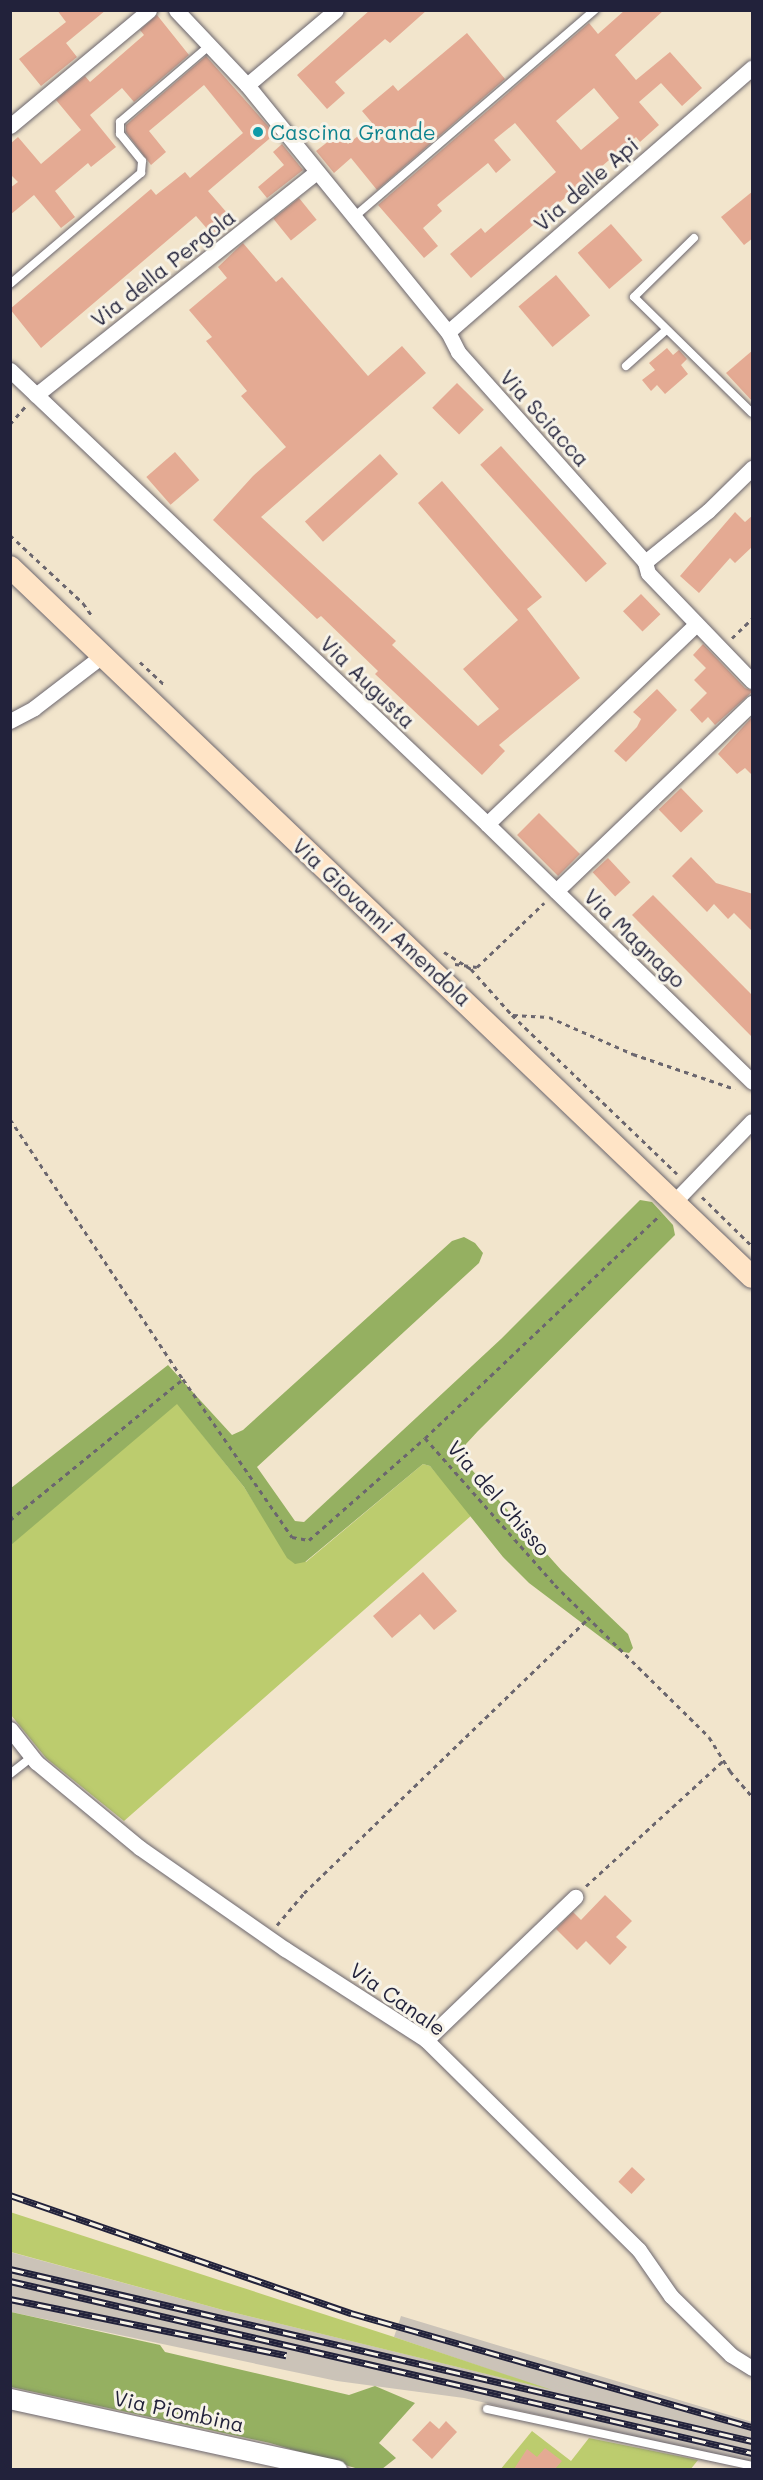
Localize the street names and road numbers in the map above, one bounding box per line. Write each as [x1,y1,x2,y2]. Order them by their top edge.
street label: Via delle Api [529,132,643,236]
street label: Via della Pergola [86,204,240,332]
street label: Via Sciacca [495,365,595,471]
street label: Via Augusta [315,631,421,733]
street label: Via Giovanni Amendola [288,833,476,1011]
street label: Via Magnago [579,883,691,993]
street label: Via del Chisso [442,1435,556,1561]
street label: Via Canale [345,1957,451,2041]
street label: Via Piombina [111,2385,247,2437]

